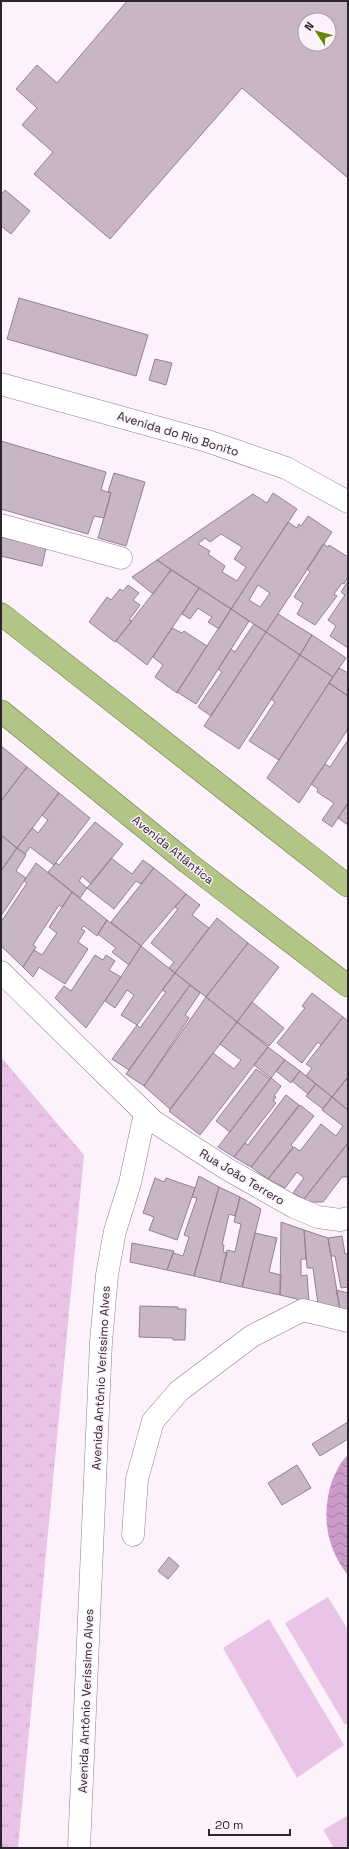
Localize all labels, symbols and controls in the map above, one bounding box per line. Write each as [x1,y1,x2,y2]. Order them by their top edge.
north arrow [297,12,337,52]
text: N [301,19,317,33]
street label: Avenida do Rio Bonito [115,408,241,460]
street label: Avenida Atlântica [129,812,217,888]
street label: Rua João Terrero [196,1145,288,1209]
street label: Avenida Antônio Veríssimo Alves [88,1285,114,1471]
street label: Avenida Antônio Veríssimo Alves [75,1608,97,1794]
scale bar [209,1811,290,1837]
text: 20 m [215,1817,243,1833]

